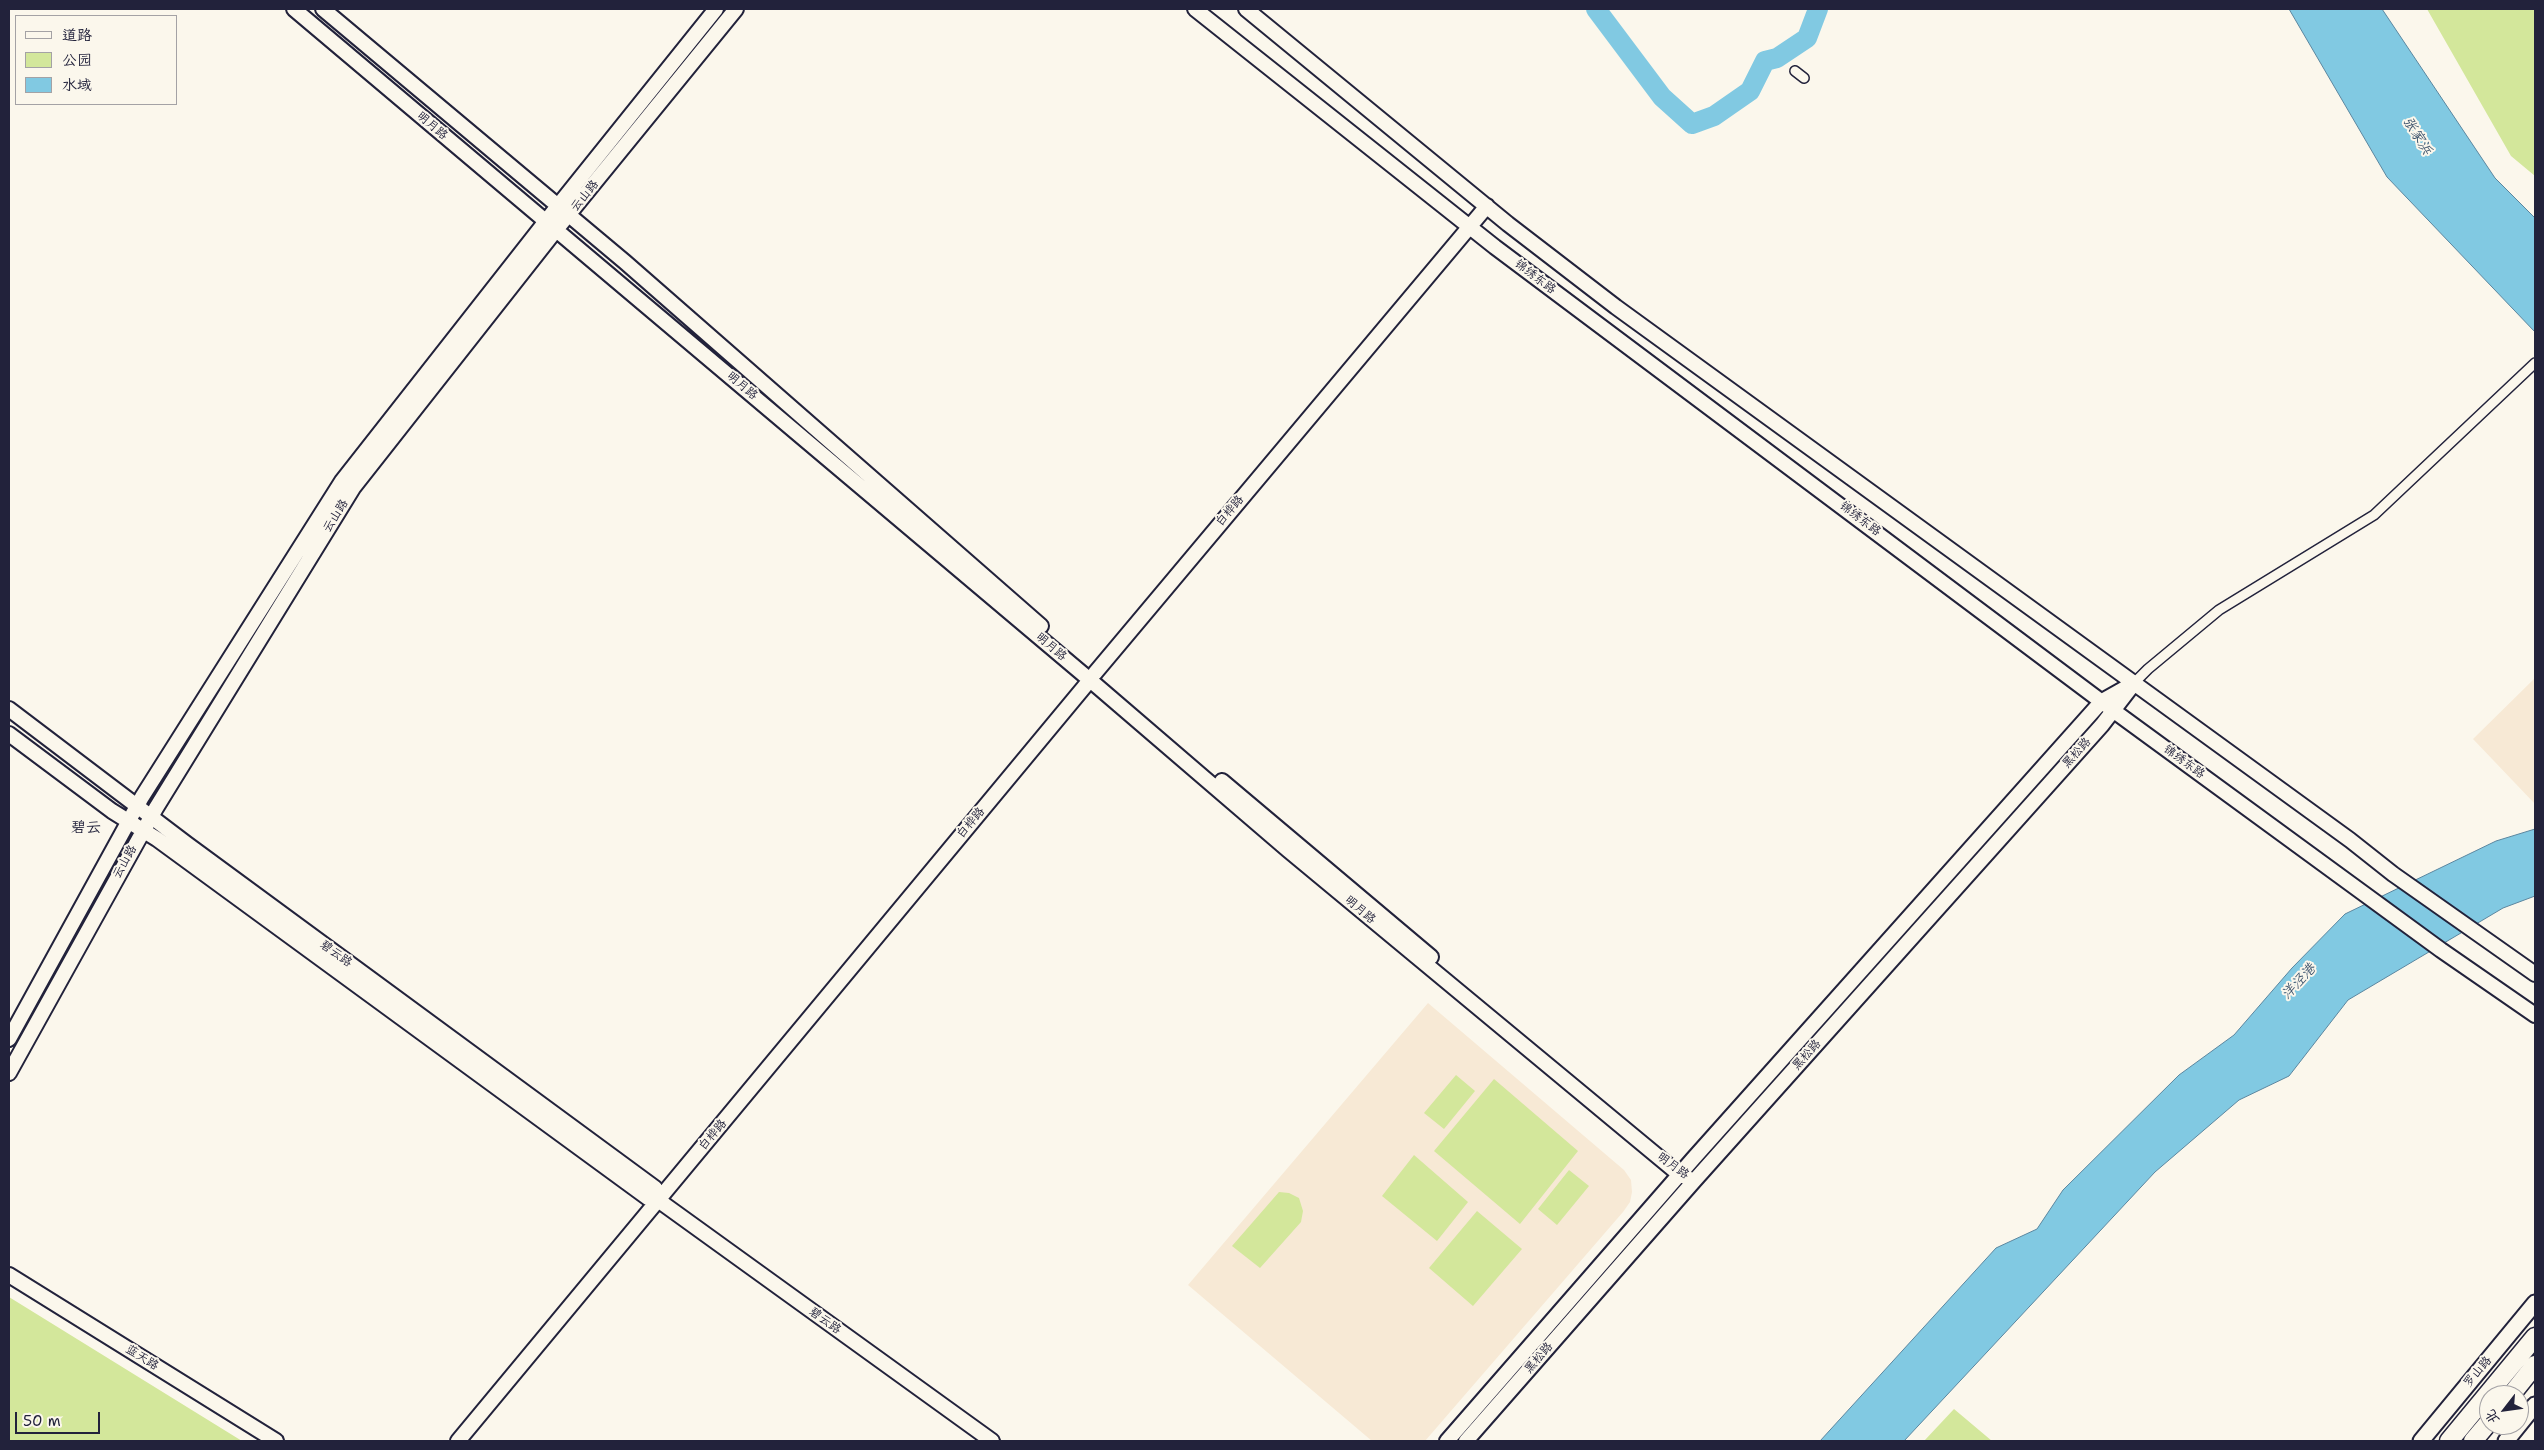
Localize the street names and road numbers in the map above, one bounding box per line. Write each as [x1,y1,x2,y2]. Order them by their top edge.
street label: 明月路 [414,109,450,143]
street label: 云山路 [568,177,602,215]
street label: 锦绣东路 [1511,257,1559,297]
street label: 明月路 [724,369,760,403]
street label: 白桦路 [1213,493,1247,529]
street label: 云山路 [320,497,352,535]
street label: 锦绣东路 [1836,499,1884,539]
street label: 明月路 [1033,630,1069,664]
street label: 黑松路 [2060,735,2094,771]
street label: 锦绣东路 [2160,742,2208,782]
street label: 白桦路 [954,805,988,841]
street label: 云山路 [110,843,140,881]
street label: 明月路 [1342,893,1378,927]
street label: 碧云路 [317,938,355,970]
street label: 黑松路 [1790,1037,1824,1073]
street label: 白桦路 [696,1117,730,1153]
street label: 明月路 [1654,1150,1692,1182]
street label: 碧云路 [806,1305,844,1337]
street label: 黑松路 [1522,1340,1556,1376]
street label: 蓝天路 [123,1342,161,1374]
street label: 罗山路 [2461,1354,2495,1390]

